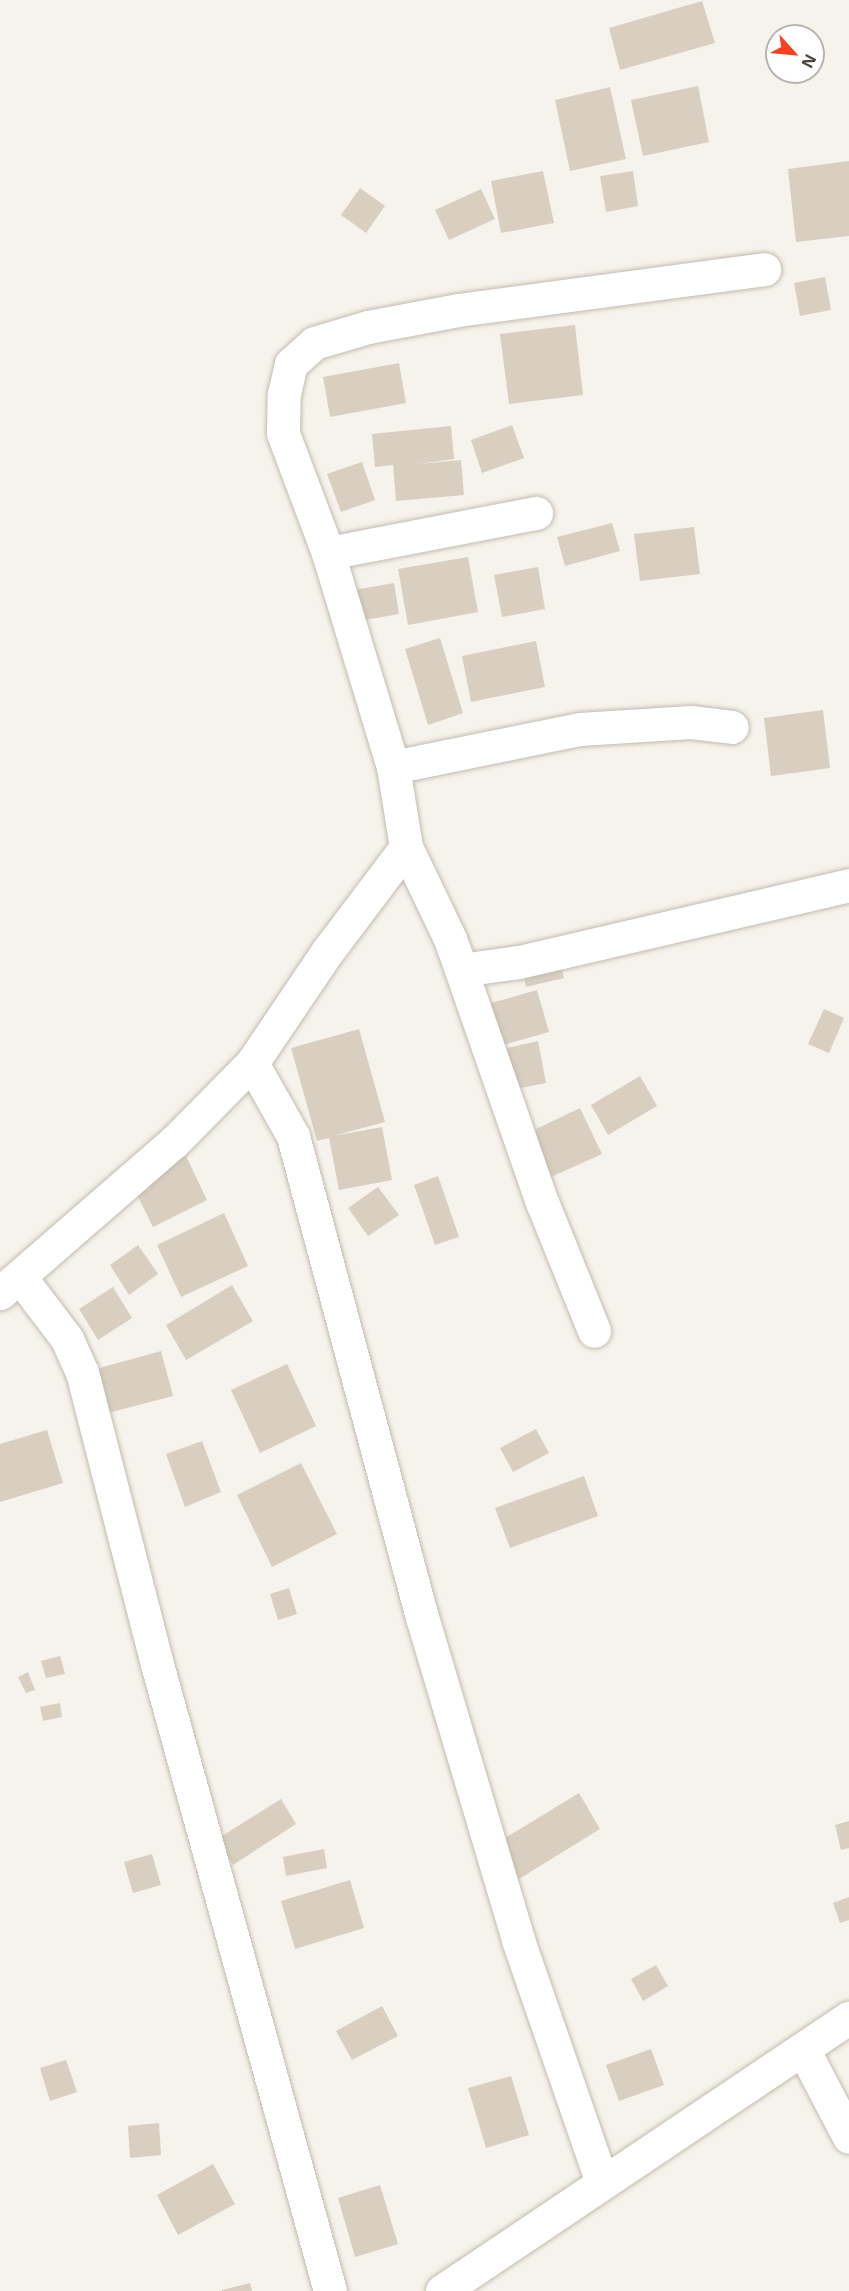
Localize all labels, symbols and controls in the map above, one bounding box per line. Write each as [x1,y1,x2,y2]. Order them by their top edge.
north arrow [765,24,825,84]
text: N [797,50,822,72]

